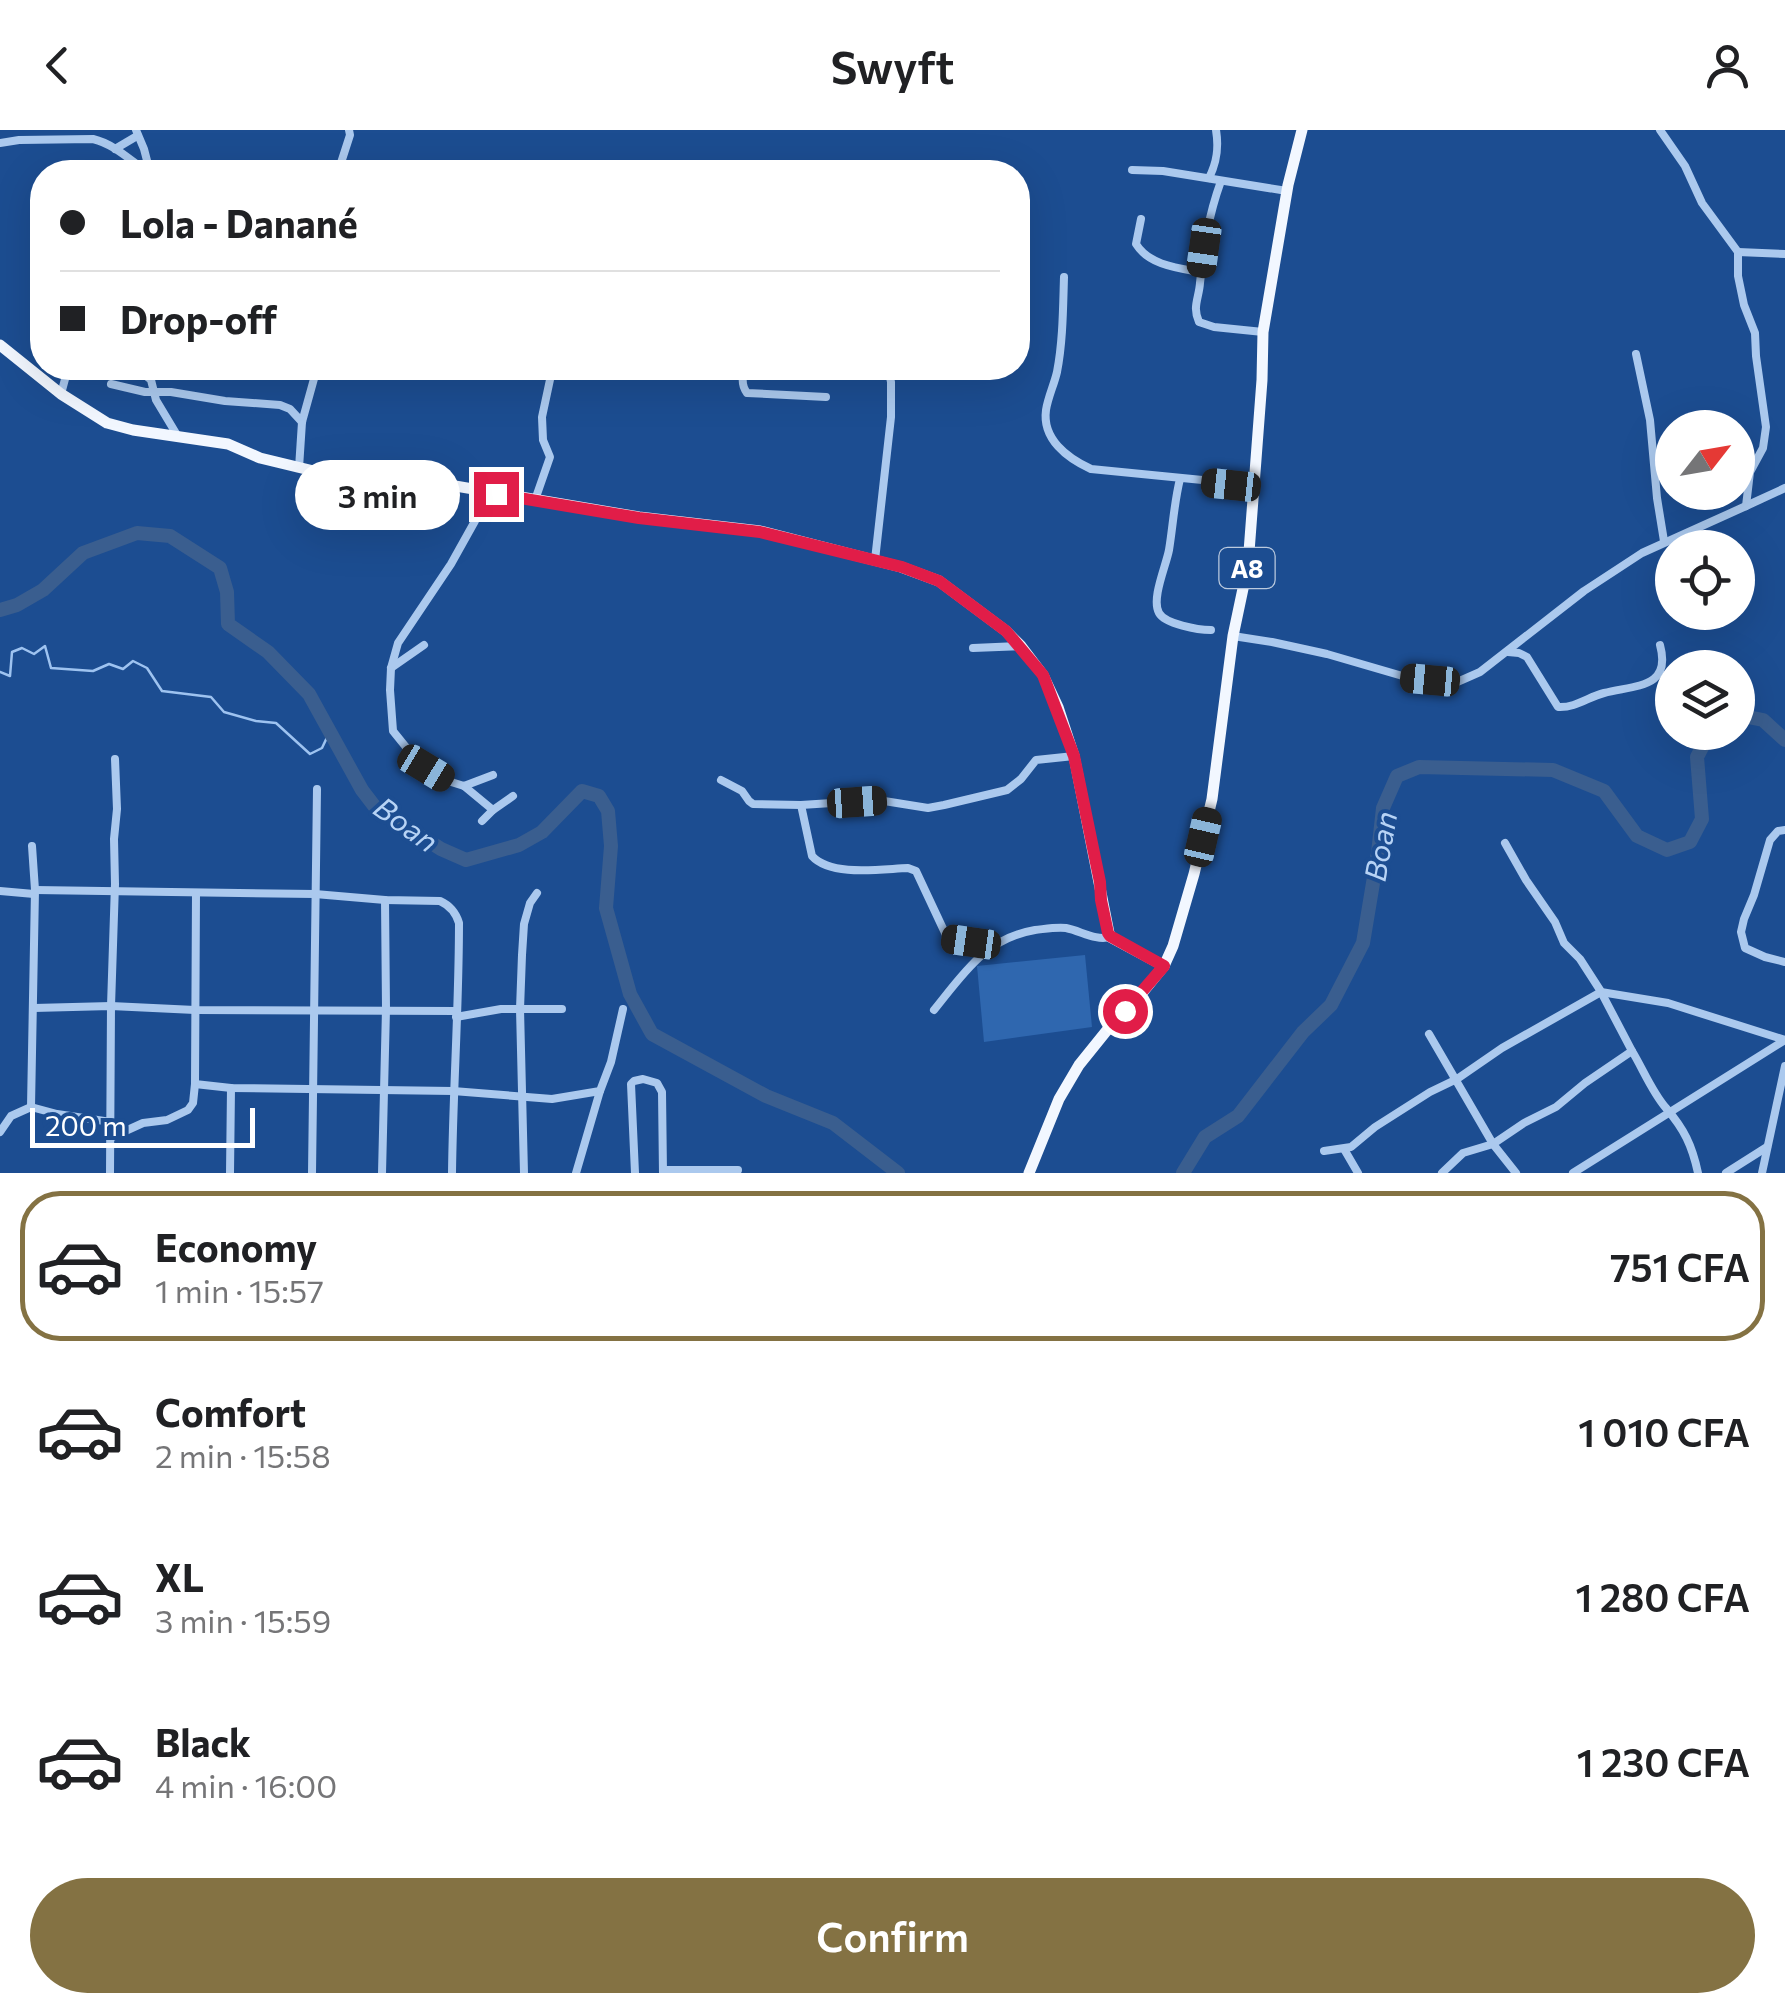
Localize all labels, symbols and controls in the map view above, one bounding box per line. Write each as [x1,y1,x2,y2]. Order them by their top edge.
icon: back [30,38,85,93]
text: Swyft [831,38,954,93]
icon: person [1700,38,1755,93]
text: Lola - Danané [120,199,358,246]
car [1185,216,1223,280]
text: Drop-off [120,295,277,342]
north arrow [1655,410,1755,510]
map controls [1655,410,1755,750]
callout: 3 min [296,459,461,529]
car [1200,467,1262,503]
route end [474,472,519,517]
text: 3 min [338,475,417,515]
button: locate [1655,530,1755,630]
road number: A8 [1220,548,1274,588]
button: layers [1655,650,1755,750]
car [1399,662,1461,698]
car [393,740,459,796]
car [826,785,888,819]
water label: Boan [368,787,446,859]
car [1182,804,1224,870]
water label: Boan [1355,808,1403,884]
car [939,923,1003,961]
route start [1103,989,1148,1034]
scale bar [30,1103,255,1148]
text: 200 m [45,1108,127,1142]
icon: car [35,1221,125,1311]
text: Economy [155,1223,317,1270]
text: 751 CFA [1610,1243,1750,1290]
text: 1 min · 15:57 [155,1270,324,1310]
icon: car [35,1386,125,1476]
text: Comfort [155,1388,306,1435]
text: 1 010 CFA [1578,1408,1750,1455]
text: 2 min · 15:58 [155,1435,331,1475]
icon: car [35,1551,125,1641]
text: XL [155,1553,204,1600]
text: 1 280 CFA [1576,1573,1750,1620]
text: 3 min · 15:59 [155,1600,331,1640]
icon: car [35,1716,125,1806]
text: Black [155,1718,251,1765]
text: 1 230 CFA [1577,1738,1750,1785]
text: 4 min · 16:00 [155,1765,337,1805]
button: Confirm [30,1878,1755,1993]

